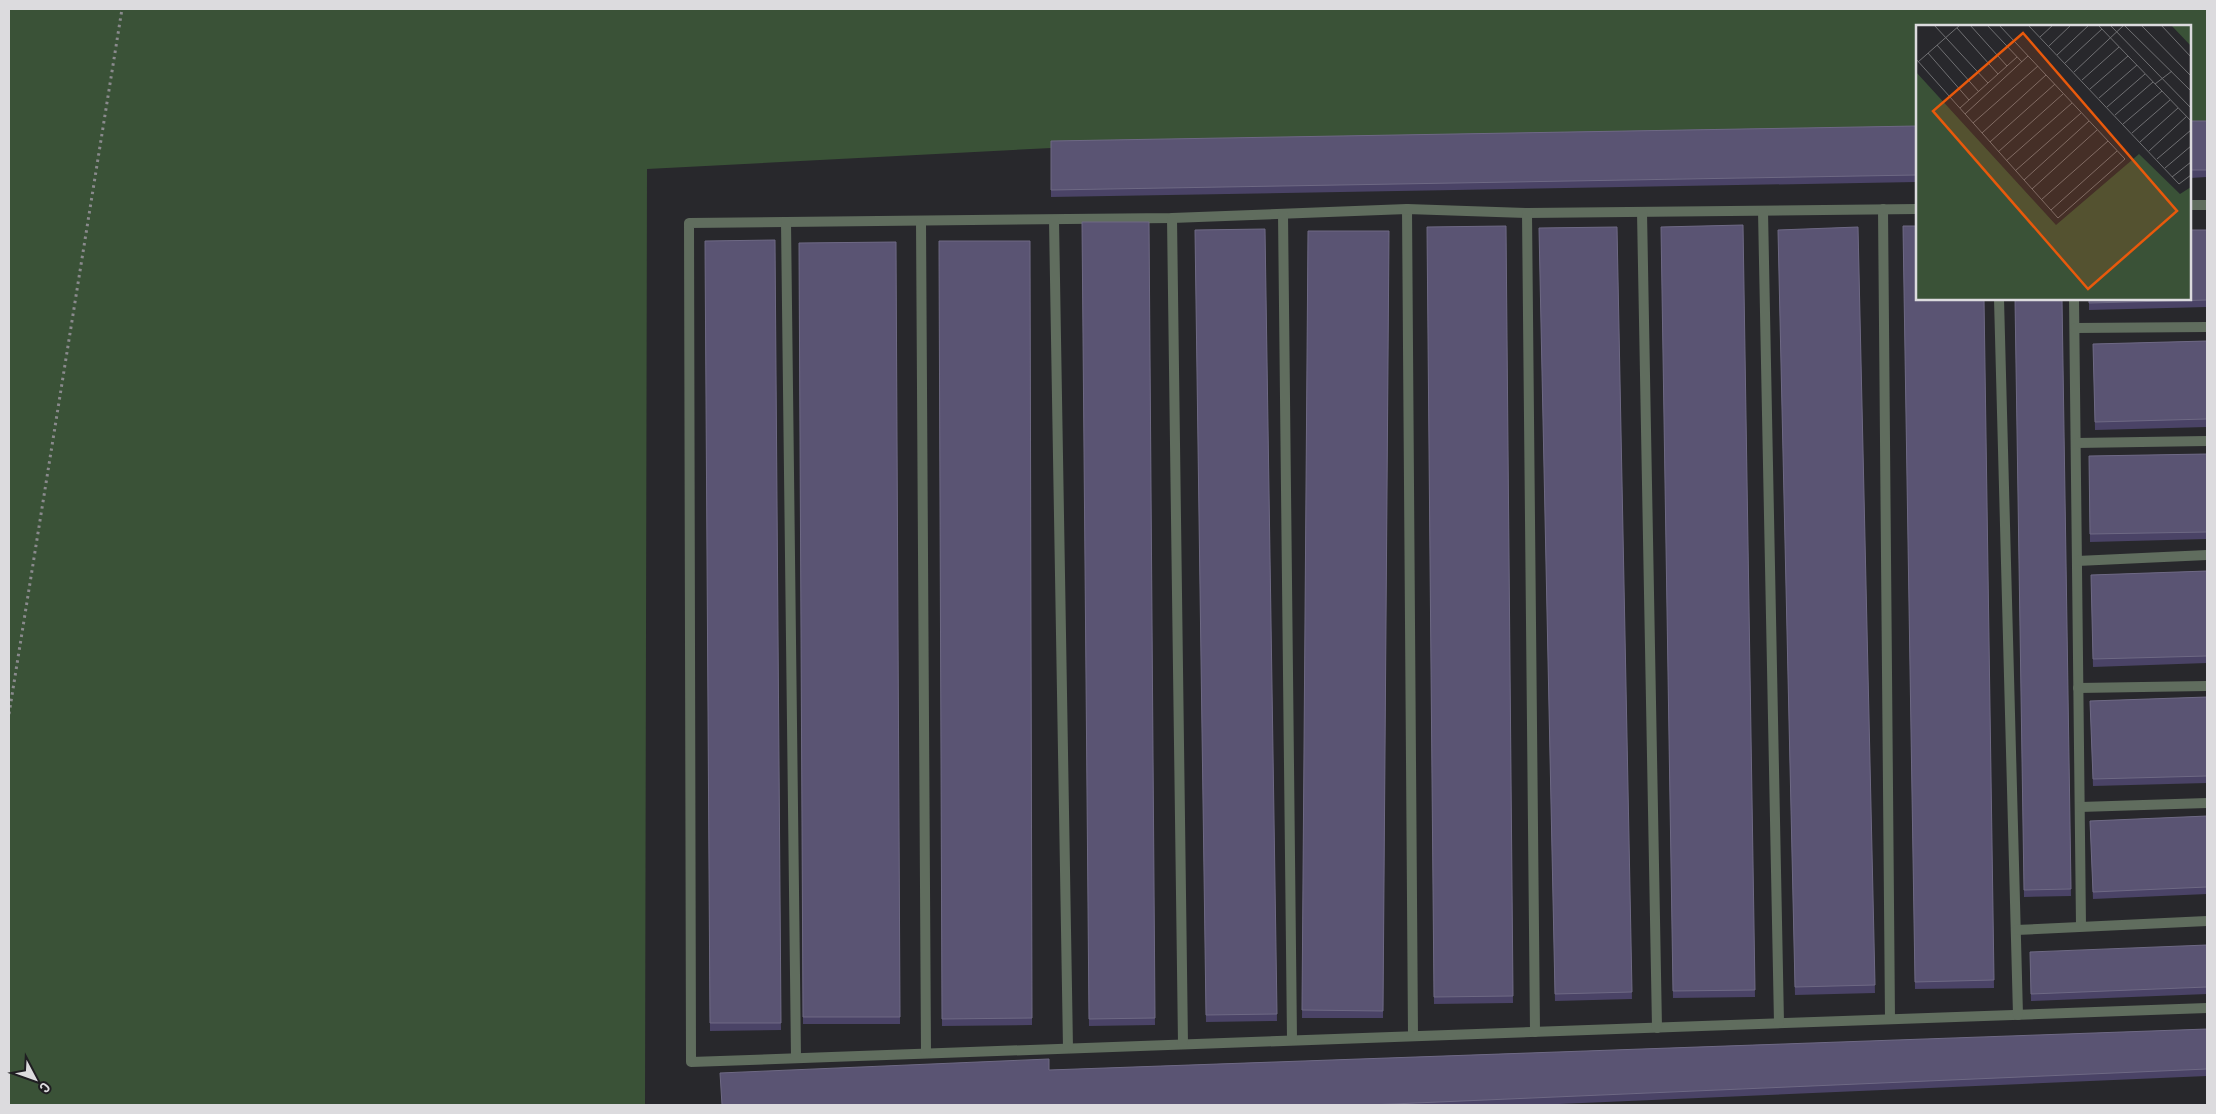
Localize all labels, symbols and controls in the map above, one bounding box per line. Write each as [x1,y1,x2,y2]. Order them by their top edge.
inset map [1916,25,2191,300]
north arrow [10,1054,60,1104]
text: С [36,1079,53,1096]

